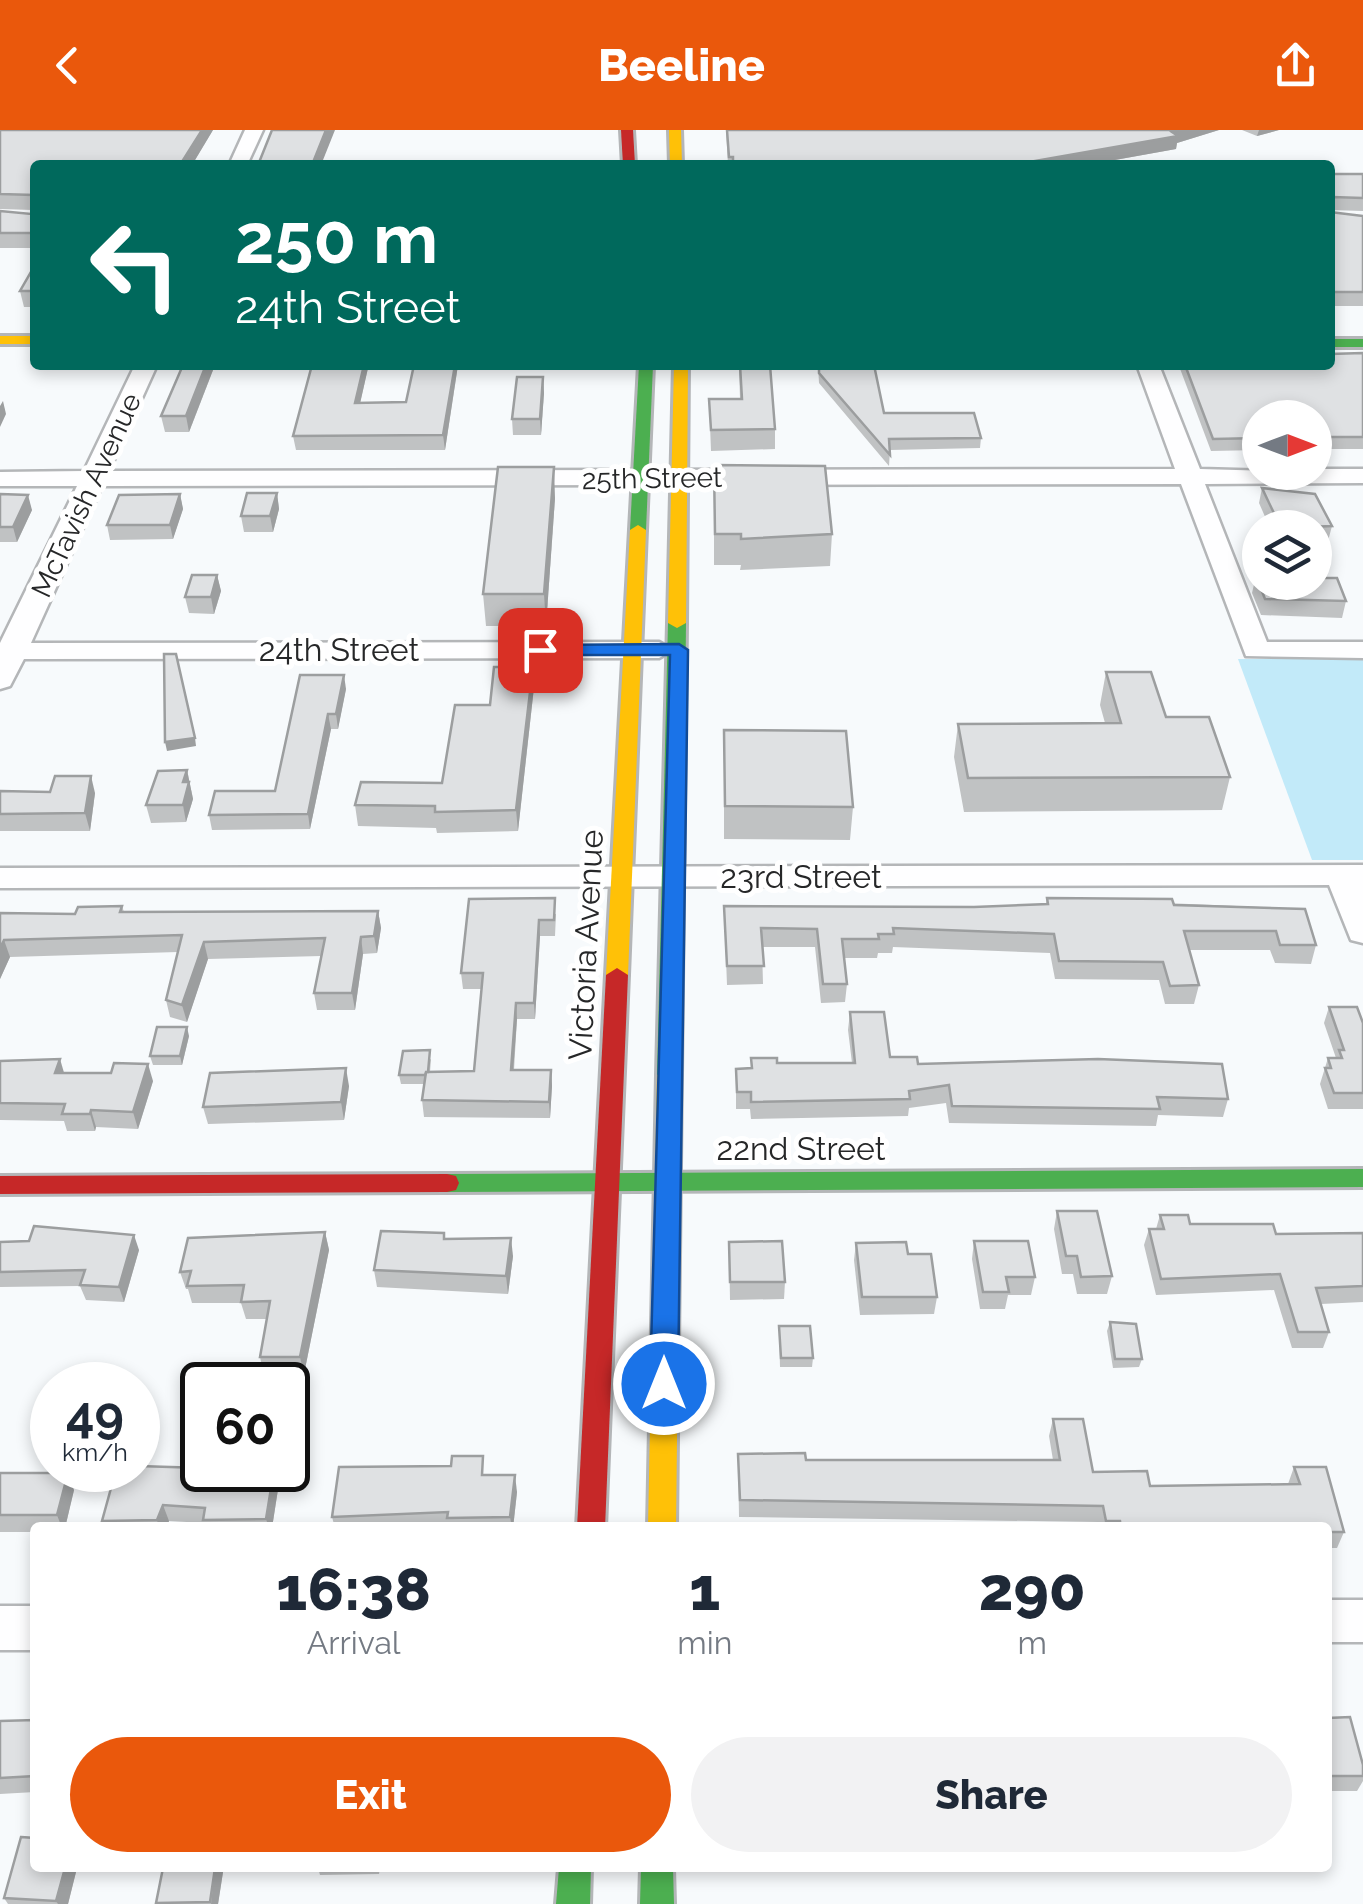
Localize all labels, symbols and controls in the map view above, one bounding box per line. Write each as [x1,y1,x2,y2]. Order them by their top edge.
icon: back [40,38,95,93]
icon: share [1268,38,1323,93]
text: Beeline [598,39,765,92]
text: 250 m [235,197,438,279]
icon: left [70,200,200,330]
text: 24th Street [235,281,461,334]
street label: McTavish Avenue [25,388,148,602]
north arrow [1242,400,1332,490]
map controls [1242,400,1332,600]
street label: 25th Street [582,461,723,496]
button: layers [1242,510,1332,600]
pin [498,608,583,693]
icon: arrive [513,623,568,678]
street label: 24th Street [259,631,419,668]
street label: Victoria Avenue [561,829,610,1061]
street label: 23rd Street [720,858,882,895]
street label: 22nd Street [717,1130,886,1167]
position arrow [612,1332,716,1436]
speed limit sign: 60 [180,1362,310,1492]
text: 49 [66,1385,124,1444]
text: km/h [62,1437,128,1467]
text: 16:38 [276,1554,431,1624]
text: 1 [689,1554,720,1624]
text: 290 [979,1554,1086,1624]
text: Arrival [307,1624,401,1661]
text: min [677,1624,732,1661]
text: m [1017,1624,1047,1661]
button: Exit [70,1737,671,1852]
button: Share [691,1737,1292,1852]

